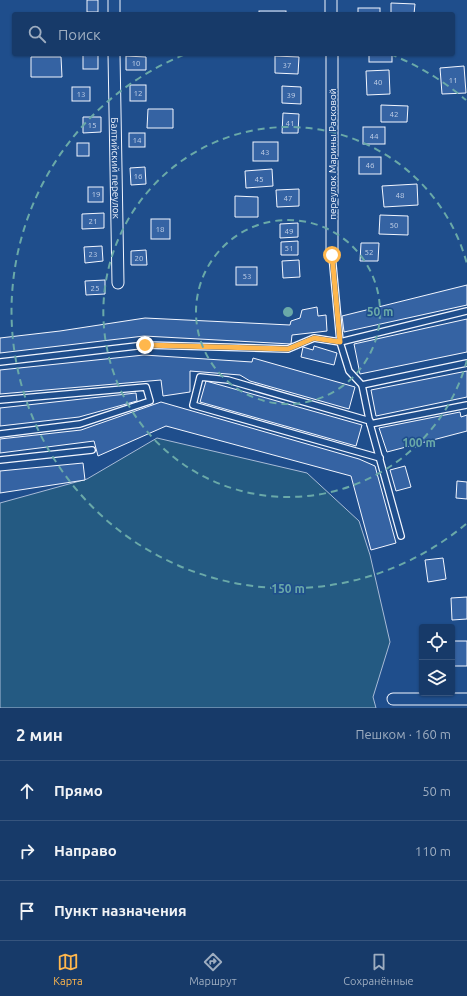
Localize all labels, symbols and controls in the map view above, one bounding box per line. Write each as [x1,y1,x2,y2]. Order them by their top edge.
search box [12,12,455,56]
icon: search [26,23,48,45]
text: Поиск [58,26,101,43]
house number: 10 [131,59,141,68]
house number: 37 [282,61,292,70]
house number: 11 [448,76,458,85]
house number: 40 [373,78,383,87]
street label: переулок Марины Расковой [327,88,338,220]
house number: 12 [133,89,143,98]
house number: 13 [76,90,86,99]
house number: 39 [286,91,296,100]
house number: 42 [389,110,399,119]
street label: Балтийский переулок [110,117,122,219]
house number: 41 [285,119,295,128]
house number: 15 [87,121,97,130]
house number: 44 [369,132,379,141]
house number: 14 [132,136,142,145]
house number: 43 [260,148,270,157]
house number: 46 [365,161,375,170]
house number: 16 [133,172,143,181]
house number: 45 [254,175,264,184]
house number: 19 [91,190,101,199]
house number: 48 [395,191,405,200]
house number: 47 [283,194,293,203]
house number: 21 [88,217,98,226]
house number: 50 [389,221,399,230]
house number: 18 [155,225,165,234]
house number: 49 [284,227,294,236]
house number: 51 [284,244,294,253]
route start [323,246,341,264]
house number: 52 [364,248,374,257]
house number: 23 [88,250,98,259]
house number: 20 [134,254,144,263]
house number: 53 [242,272,252,281]
house number: 25 [90,284,100,293]
centre of rings [281,305,295,319]
text: 50 m [367,305,393,318]
route end [136,336,154,354]
text: 100 m [402,436,436,449]
text: 150 m [271,582,305,595]
map controls [419,624,455,696]
button: locate [419,624,455,660]
button: layers [419,660,455,696]
text: 2 мин [16,725,63,744]
text: Пешком · 160 m [355,727,451,741]
icon: ahead [16,780,38,802]
text: Прямо [54,782,103,799]
text: 50 m [422,784,451,798]
icon: right [16,840,38,862]
text: Направо [54,842,117,859]
text: 110 m [415,844,451,858]
icon: arrive [16,900,38,922]
text: Пункт назначения [54,902,187,919]
tab: Карта [53,951,83,987]
tab: Маршрут [189,951,237,987]
tab: Сохранённые [343,951,414,987]

